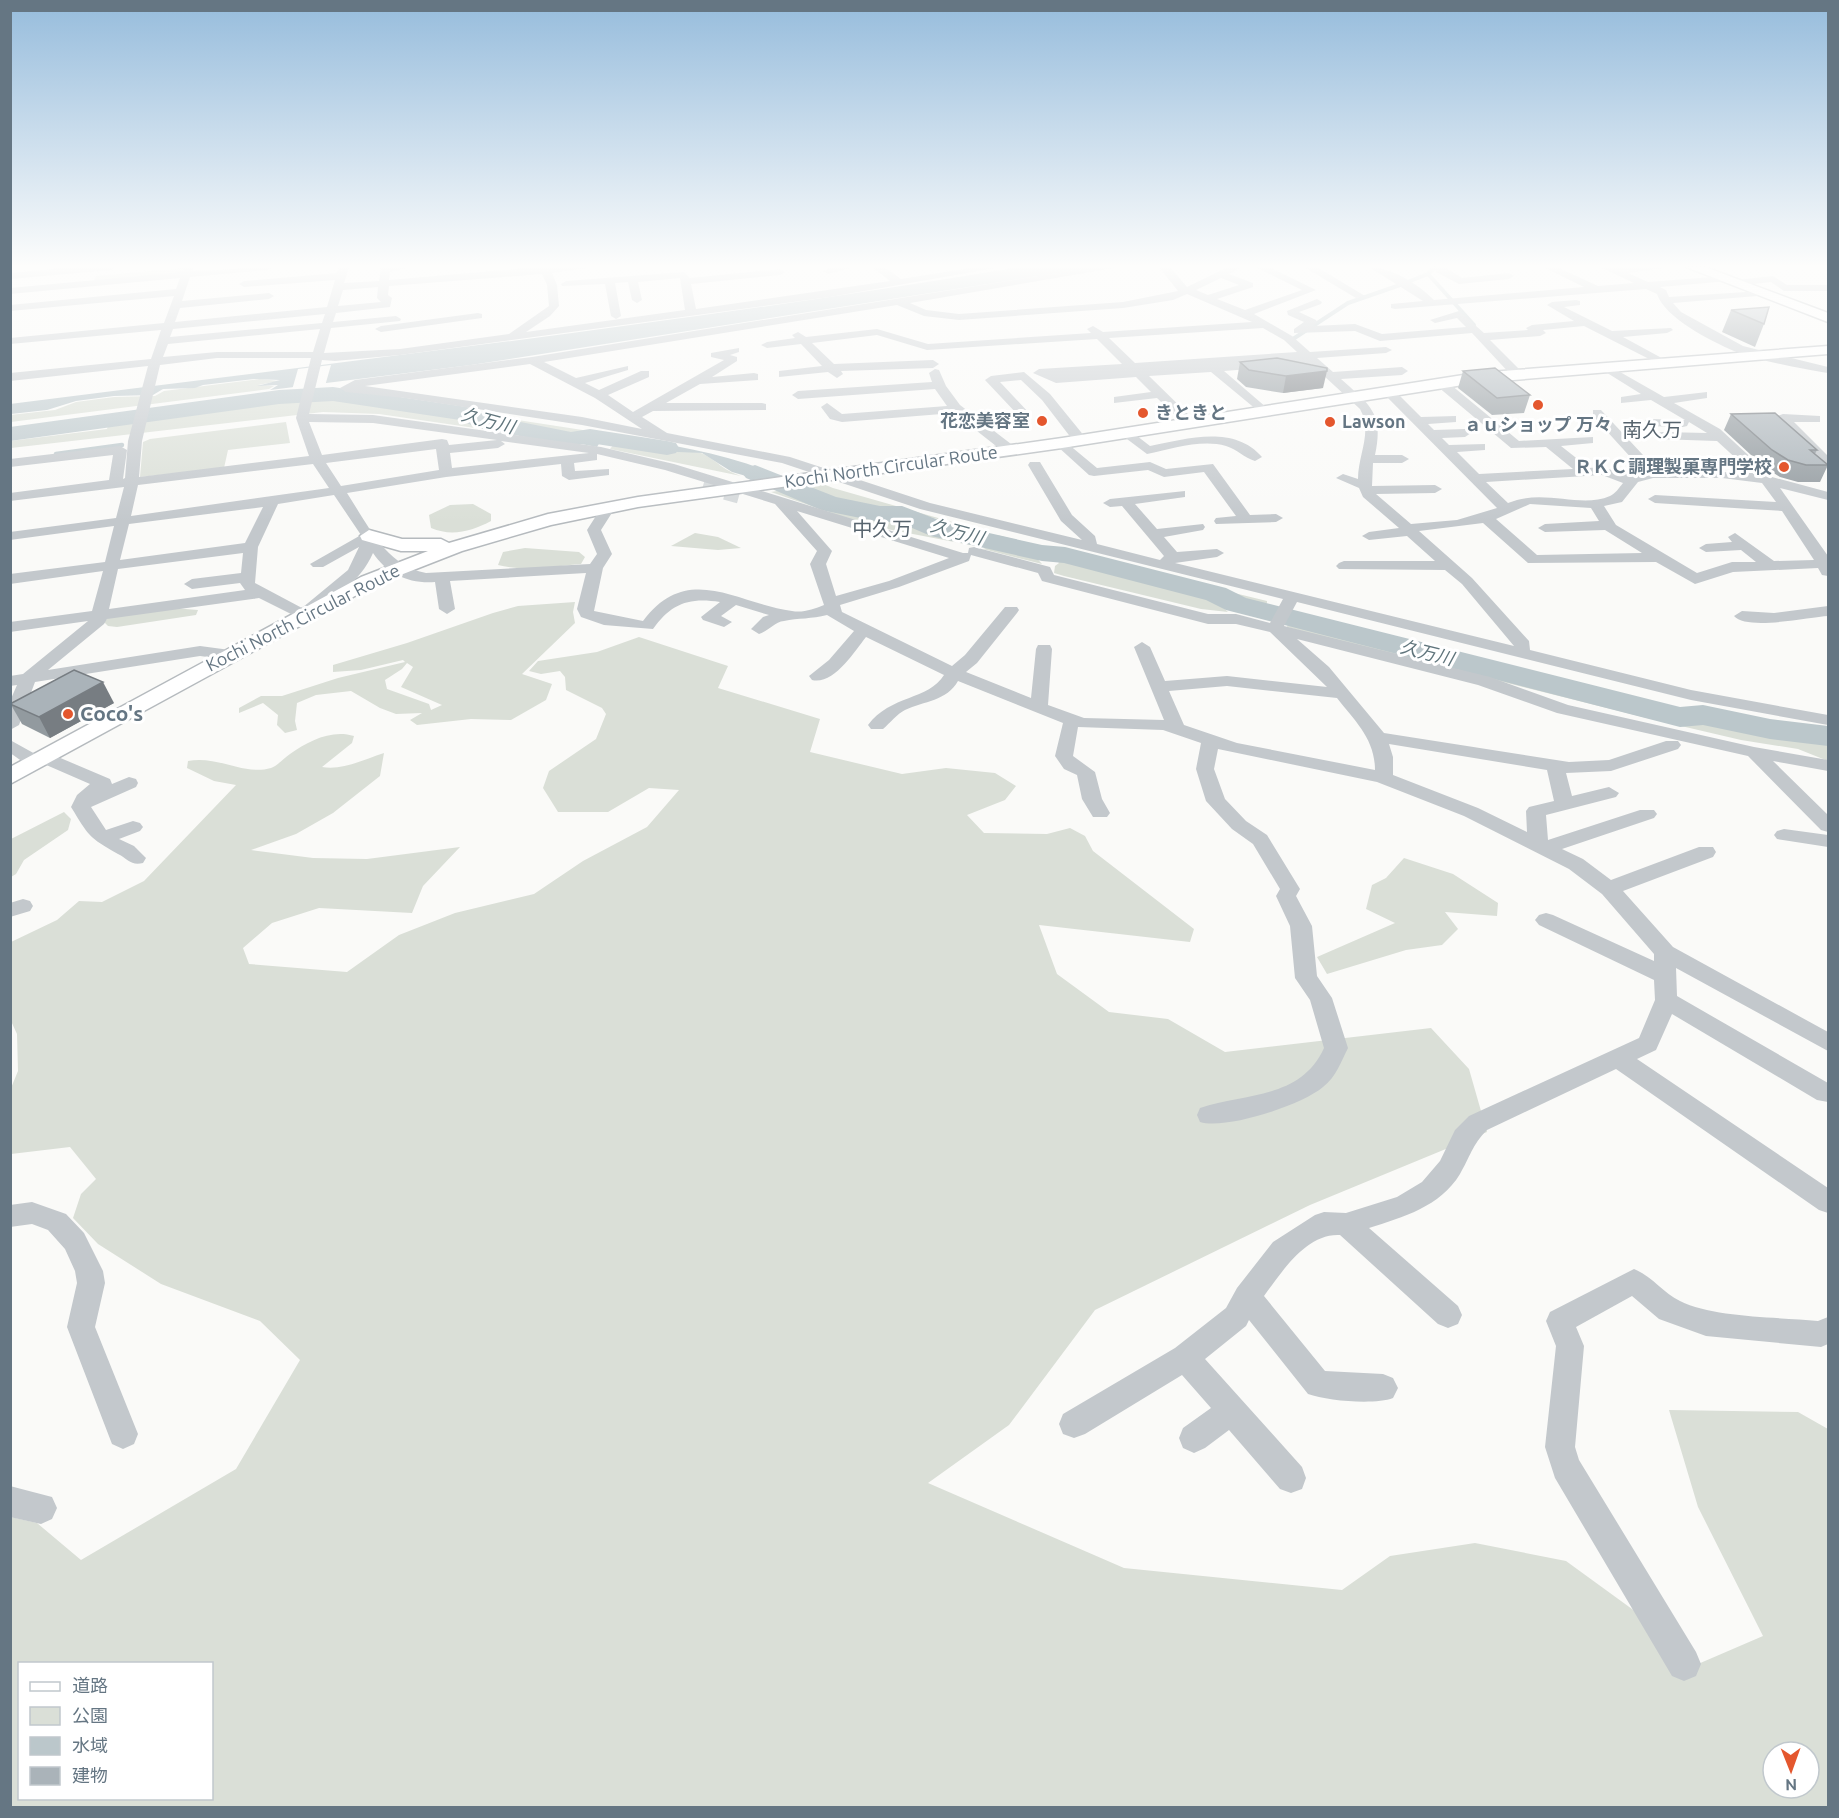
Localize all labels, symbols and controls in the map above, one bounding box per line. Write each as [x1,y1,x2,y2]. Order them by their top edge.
marker: ａｕショップ 万々 [1531,398,1545,412]
place label: きときと [1155,402,1227,422]
water label: 久万川 [460,403,519,437]
marker: きときと [1136,406,1150,420]
place label: 花恋美容室 [940,410,1030,430]
place label: Lawson [1342,411,1406,431]
marker: 花恋美容室 [1035,414,1049,428]
place label: ａｕショップ 万々 [1464,414,1612,434]
marker: Lawson [1323,415,1337,429]
district label: 南久万 [1622,418,1682,441]
street label: Kochi North Circular Route [783,441,999,491]
place label: ＲＫＣ調理製菓専門学校 [1574,456,1772,476]
marker: ＲＫＣ調理製菓専門学校 [1777,460,1791,474]
water label: 久万川 [929,514,988,548]
district label: 中久万 [852,517,912,540]
street label: Kochi North Circular Route [202,559,403,675]
water label: 久万川 [1399,636,1458,669]
place label: Coco's [80,701,143,725]
marker: Coco's [61,707,75,721]
legend [18,1662,213,1800]
text: 道路 [72,1675,108,1695]
text: 公園 [72,1705,108,1725]
text: 水域 [72,1735,108,1755]
north arrow [1761,1740,1821,1800]
text: 建物 [72,1765,108,1785]
text: N [1785,1776,1797,1794]

